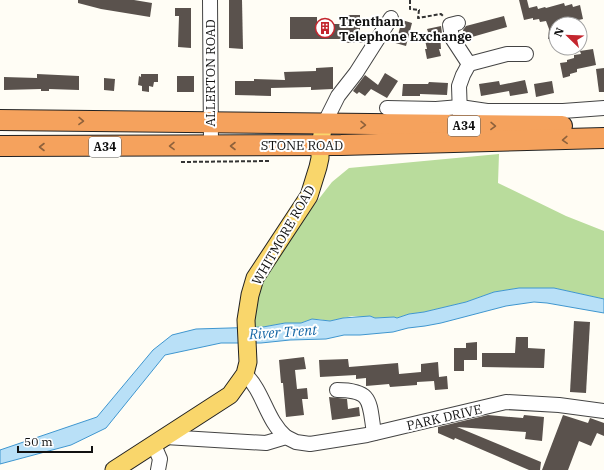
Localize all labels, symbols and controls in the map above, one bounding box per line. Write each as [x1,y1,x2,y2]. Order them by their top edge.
place label: Trentham Telephone Exchange [339,13,472,45]
north arrow [548,16,588,56]
building icon: Trentham Telephone Exchange [314,17,336,39]
street label: ALLERTON ROAD [202,19,219,127]
text: N [551,25,567,39]
road number: A34 [448,116,480,136]
one-way arrow [78,117,84,125]
one-way arrow [360,120,366,129]
one-way arrow [490,122,496,130]
one-way arrow [562,135,568,144]
road number: A34 [89,137,121,157]
street label: STONE ROAD [261,137,343,154]
one-way arrow [169,142,175,150]
one-way arrow [230,142,236,150]
one-way arrow [39,143,45,151]
street label: WHITMORE ROAD [248,182,319,288]
water label: River Trent [247,321,319,343]
street label: PARK DRIVE [405,401,483,434]
scale bar [18,428,92,454]
text: 50 m [24,434,53,449]

